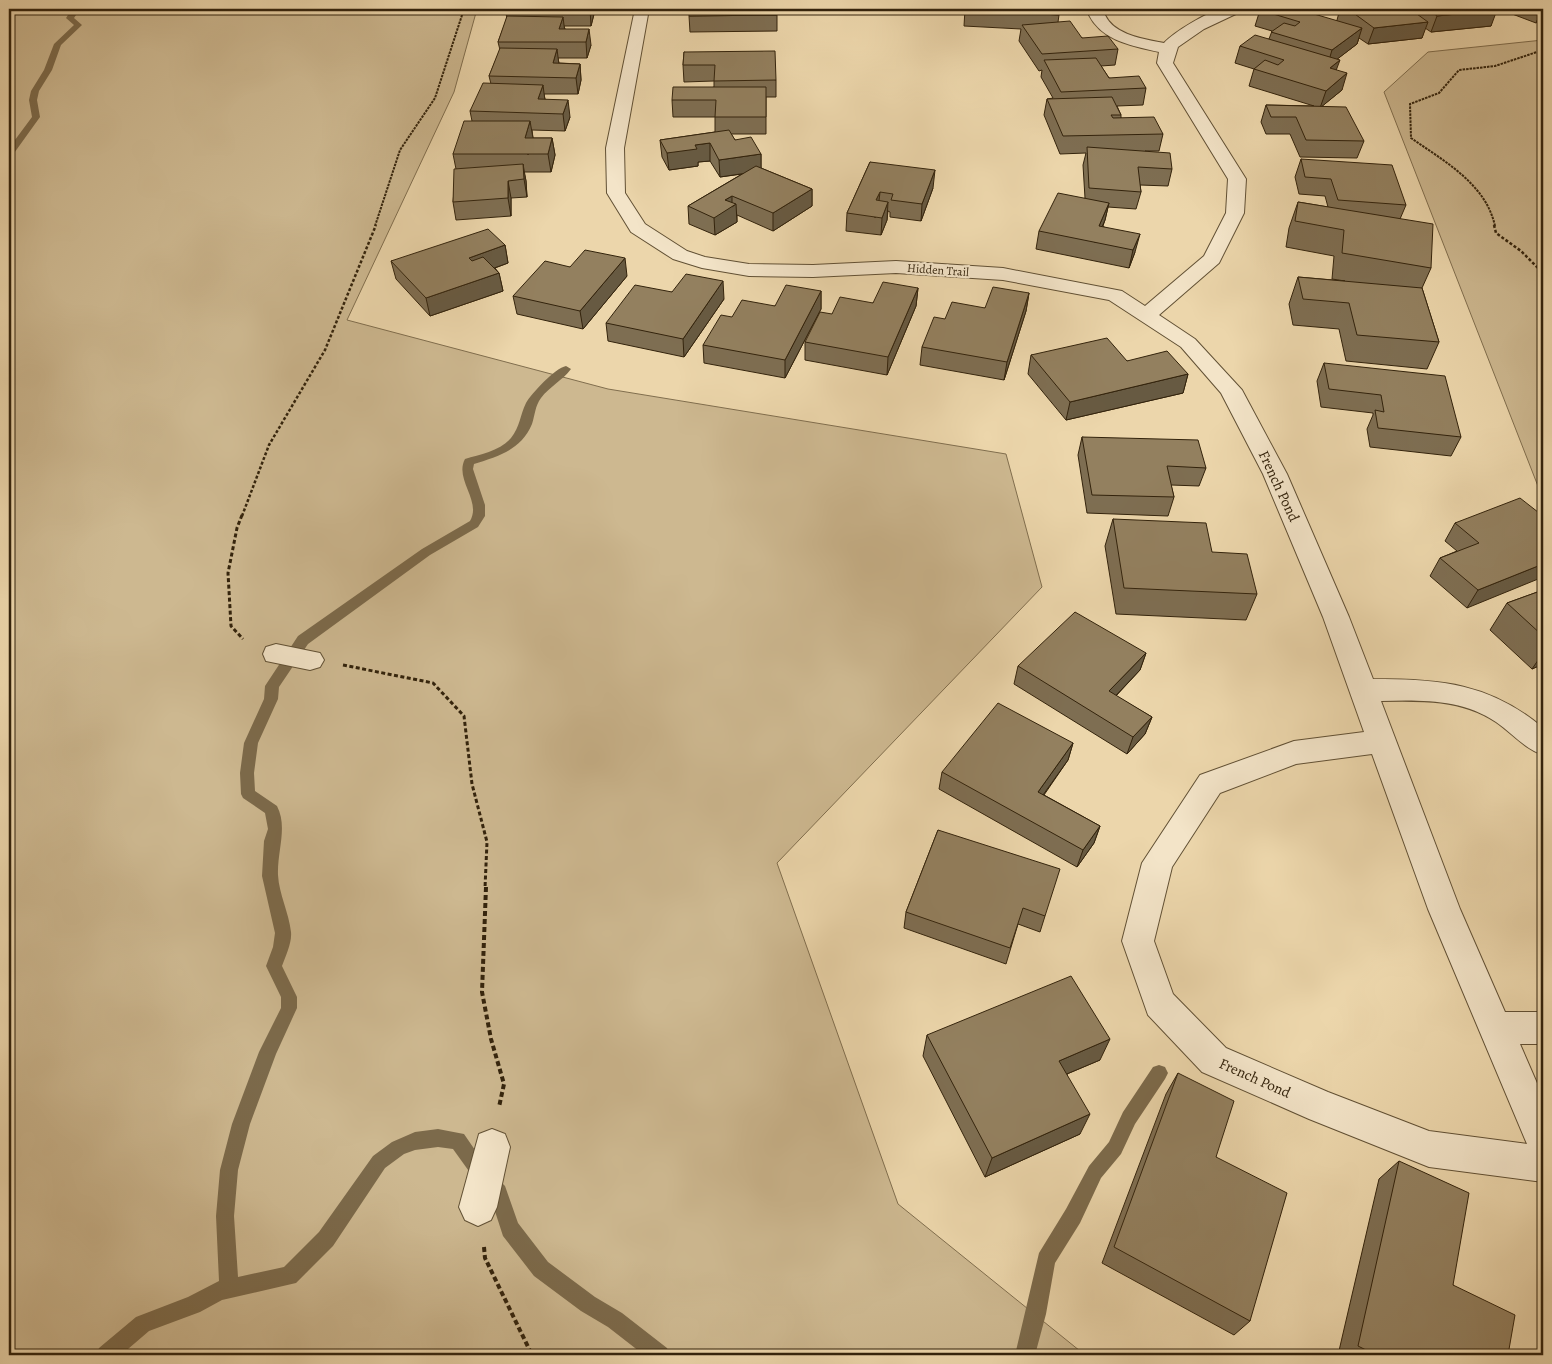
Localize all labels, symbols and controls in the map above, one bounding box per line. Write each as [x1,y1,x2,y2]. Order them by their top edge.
street label: Hidden Trail [906,260,970,280]
street label: French Pond [1254,447,1305,526]
street label: French Pond [1216,1053,1295,1103]

